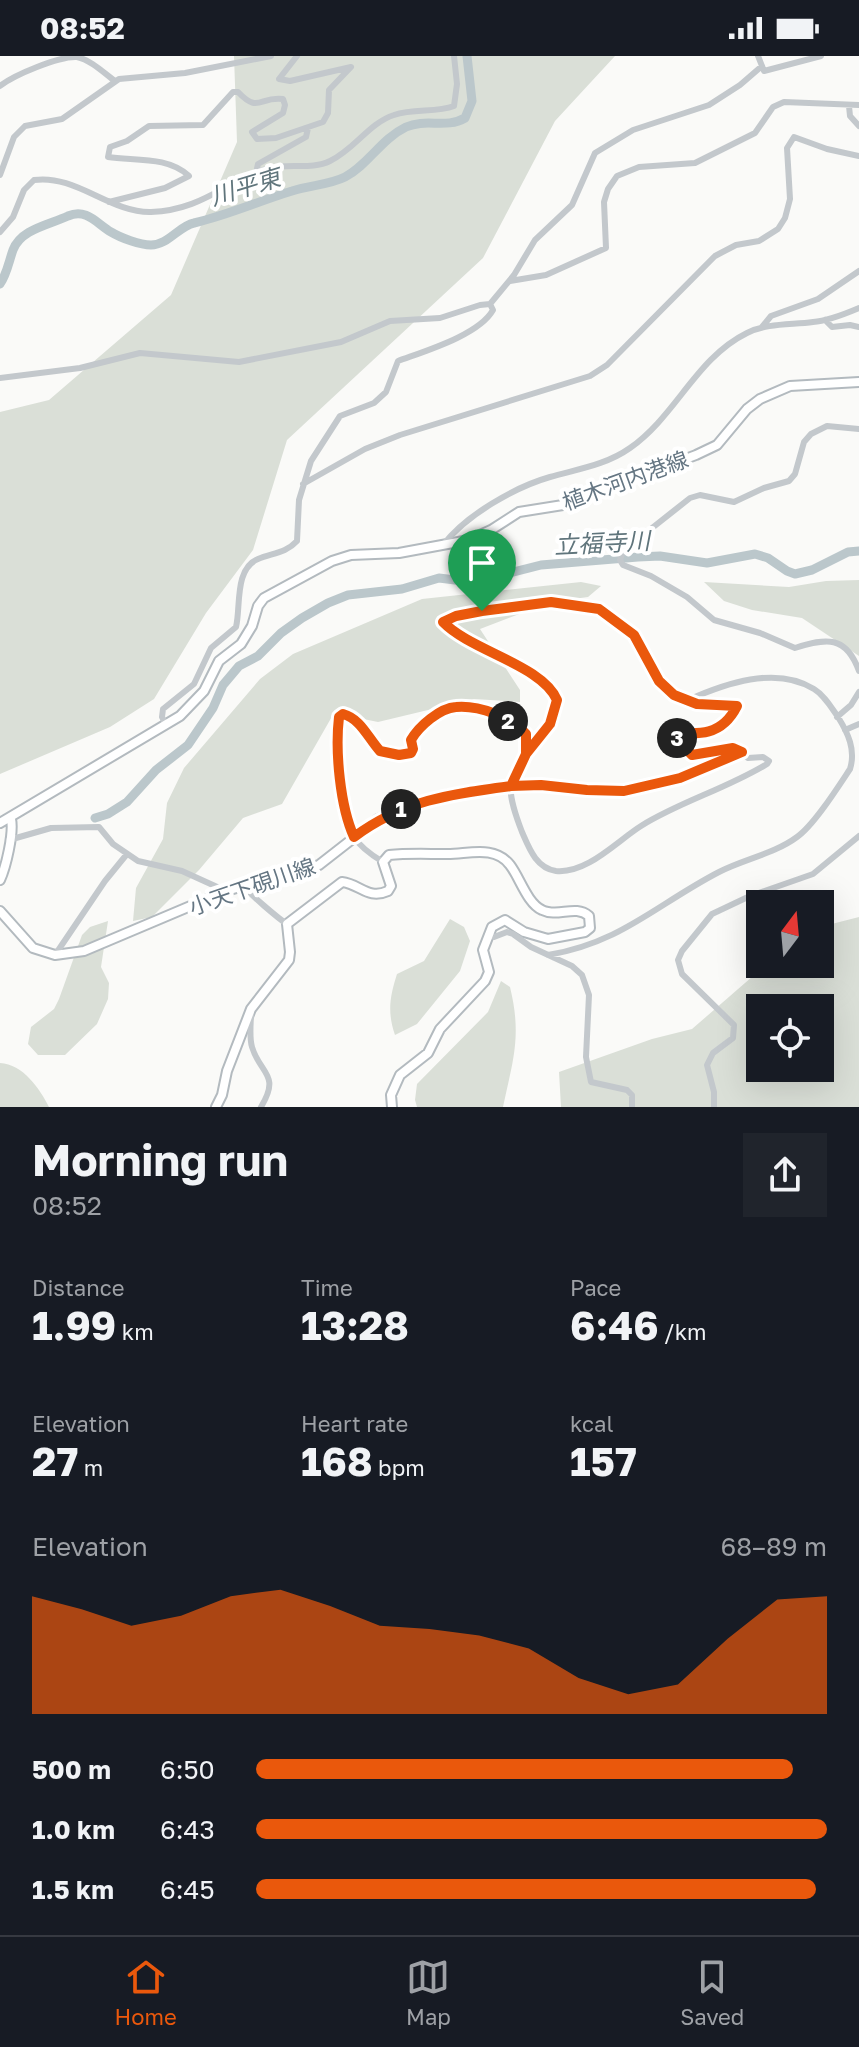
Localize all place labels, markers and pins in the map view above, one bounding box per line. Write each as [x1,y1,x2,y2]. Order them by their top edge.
pin [448,529,516,611]
pin: 2 [488,701,528,741]
pin: 3 [657,718,697,758]
pin: 1 [381,789,421,829]

